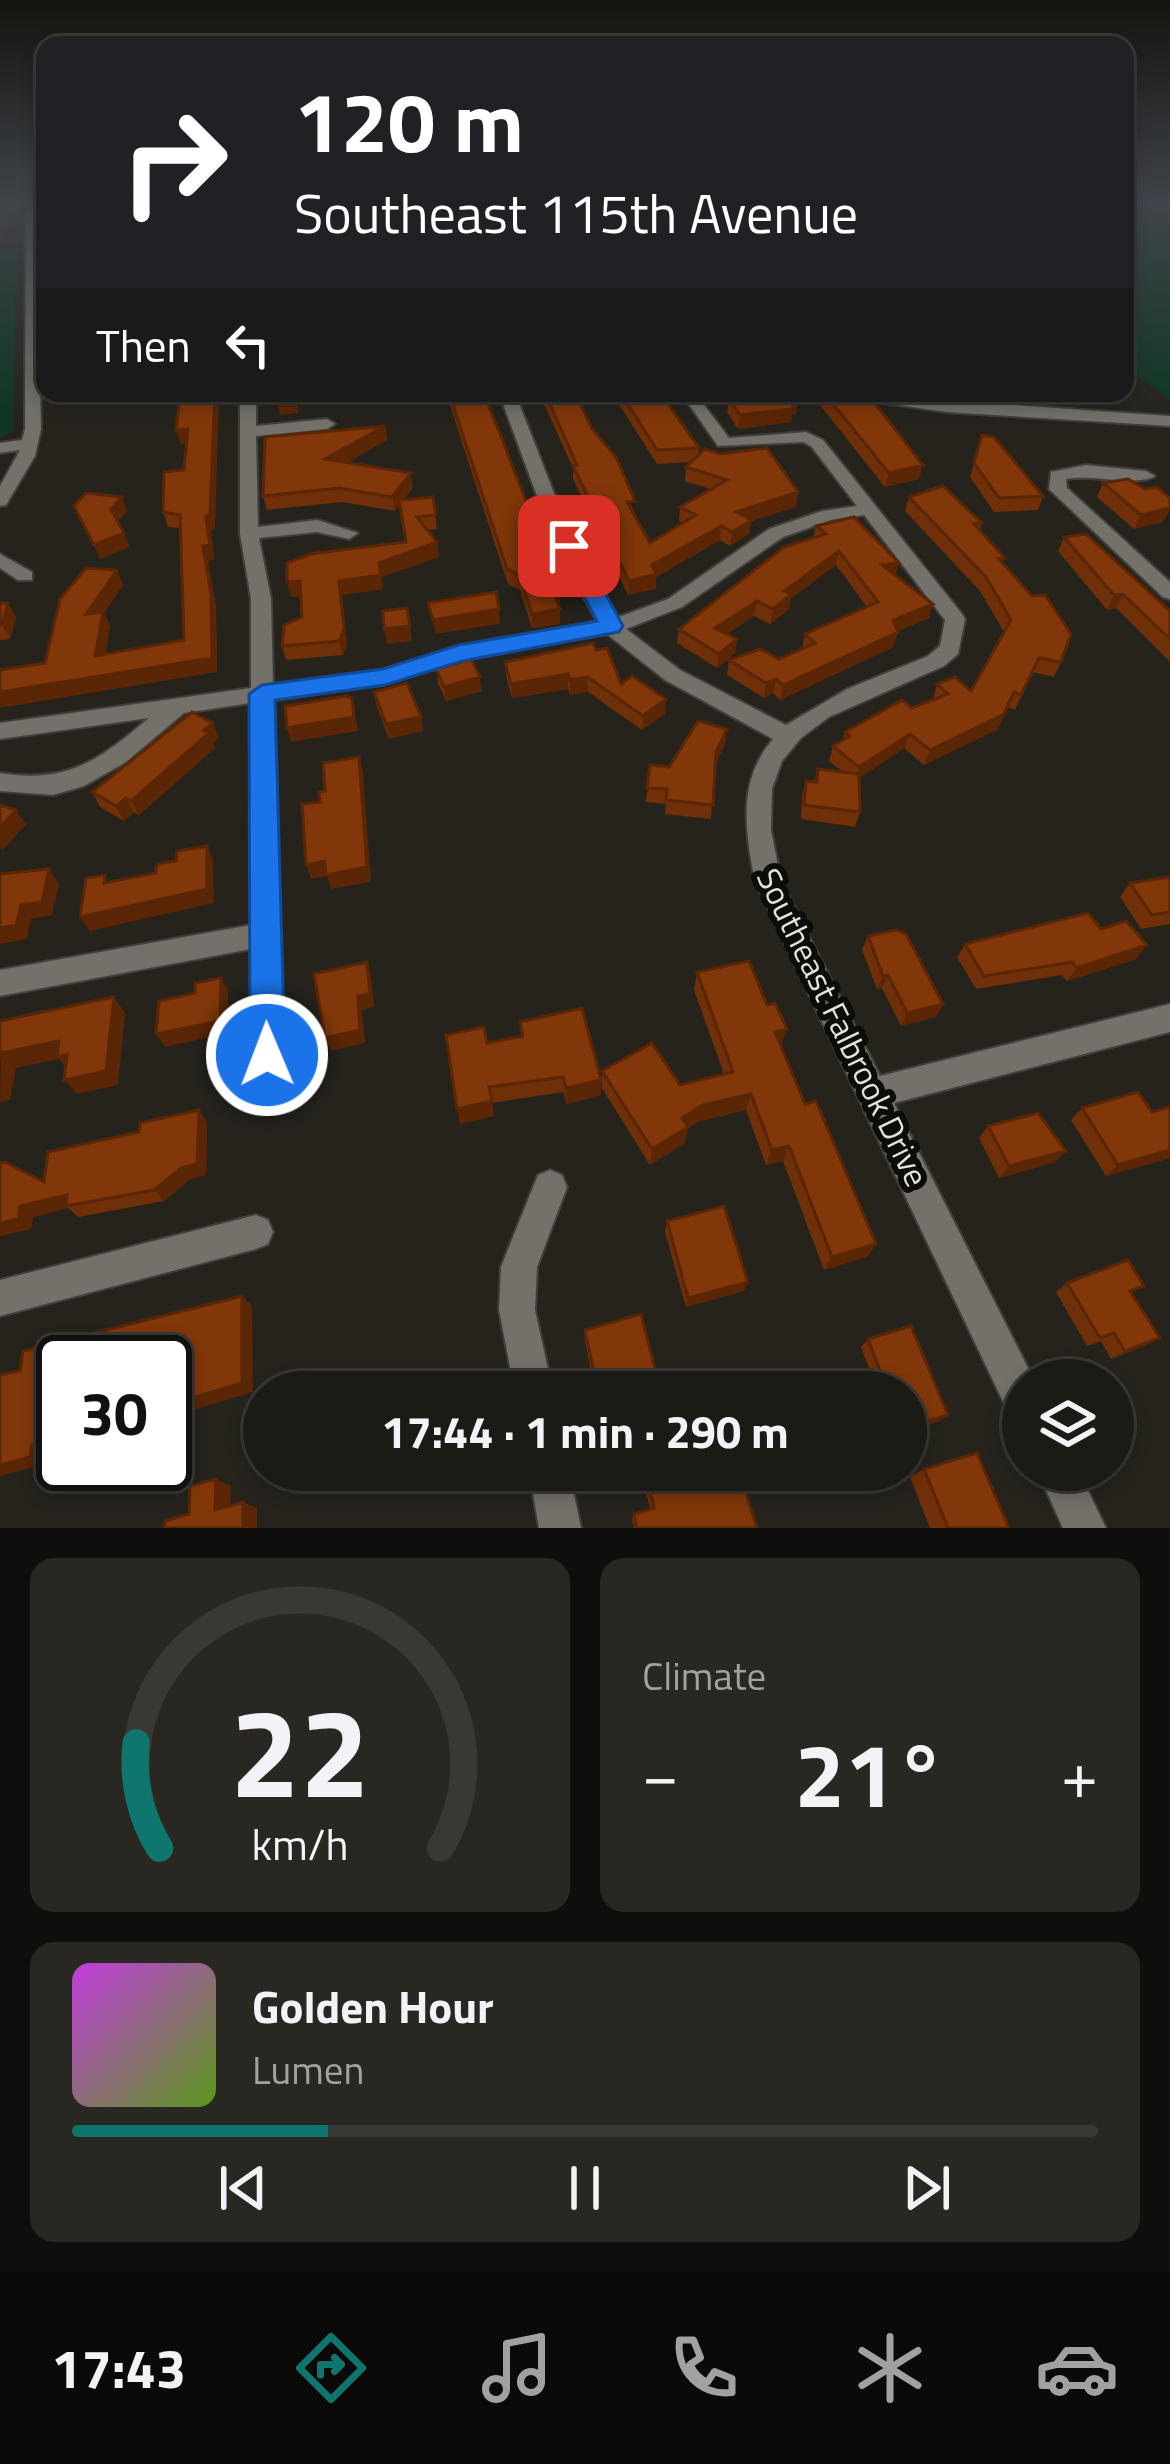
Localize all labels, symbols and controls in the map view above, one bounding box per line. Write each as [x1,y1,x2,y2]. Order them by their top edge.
text: 120 m [294,57,524,185]
icon: right [96,84,252,240]
text: Southeast 115th Avenue [294,172,858,254]
text: Then [96,311,191,379]
icon: left [215,312,281,378]
pin [518,495,620,597]
icon: arrive [536,513,602,579]
street label: Southeast Falbrook Drive [744,859,942,1195]
position arrow [204,992,330,1118]
speed limit sign: 30 [36,1335,192,1491]
map controls [1002,1359,1134,1491]
button: layers [1002,1359,1134,1491]
text: 17:44 · 1 min · 290 m [381,1397,789,1465]
text: Climate [642,1646,766,1705]
text: 22 [230,1656,370,1845]
text: 21° [794,1705,946,1842]
text: − [642,1723,679,1824]
text: + [1061,1723,1098,1824]
text: km/h [251,1811,349,1877]
text: Golden Hour [252,1972,494,2040]
text: Lumen [252,2040,364,2099]
icon: previous [210,2155,276,2221]
icon: pause [552,2155,618,2221]
icon: next [894,2155,960,2221]
icon: directions [289,2326,373,2410]
icon: music [475,2326,559,2410]
icon: phone [662,2326,746,2410]
icon: climate [848,2326,932,2410]
icon: car [1035,2326,1119,2410]
text: 17:43 [51,2327,186,2409]

